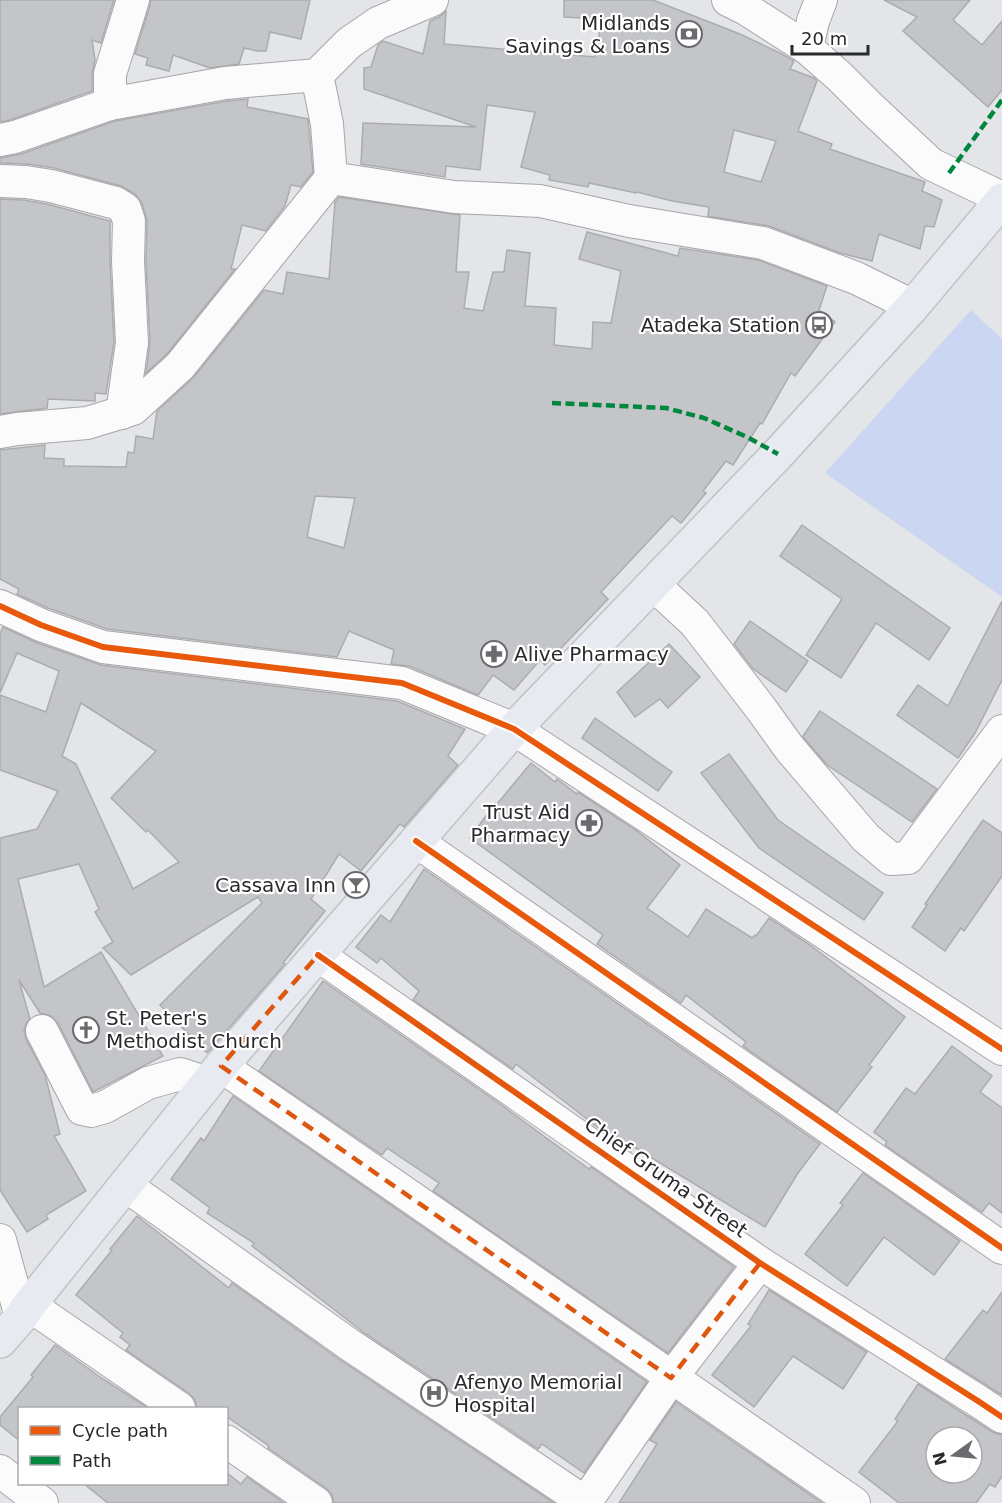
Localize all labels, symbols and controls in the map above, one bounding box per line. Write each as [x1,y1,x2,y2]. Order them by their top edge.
place label: Midlands Savings & Loans [505,11,670,58]
scale bar [792,18,868,56]
bank icon: Midlands Savings & Loans [674,19,704,49]
text: 20 m [801,28,847,49]
bus stop icon: Atadeka Station [804,310,834,340]
place label: Atadeka Station [641,313,800,337]
pharmacy icon: Alive Pharmacy [479,639,509,669]
place label: Alive Pharmacy [514,642,669,666]
place label: Trust Aid Pharmacy [471,800,570,847]
pharmacy icon: Trust Aid Pharmacy [574,808,604,838]
bar icon: Cassava Inn [341,870,371,900]
place label: Cassava Inn [215,873,336,897]
place label: St. Peter's Methodist Church [106,1006,282,1053]
church icon: St. Peter's Methodist Church [71,1015,101,1045]
street label: Chief Gruma Street [580,1112,752,1242]
place label: Afenyo Memorial Hospital [454,1370,622,1417]
hospital icon: Afenyo Memorial Hospital [419,1378,449,1408]
legend [18,1407,228,1485]
text: Cycle path [72,1420,168,1441]
north arrow [924,1425,984,1485]
text: Path [72,1450,112,1471]
text: N [929,1450,951,1468]

